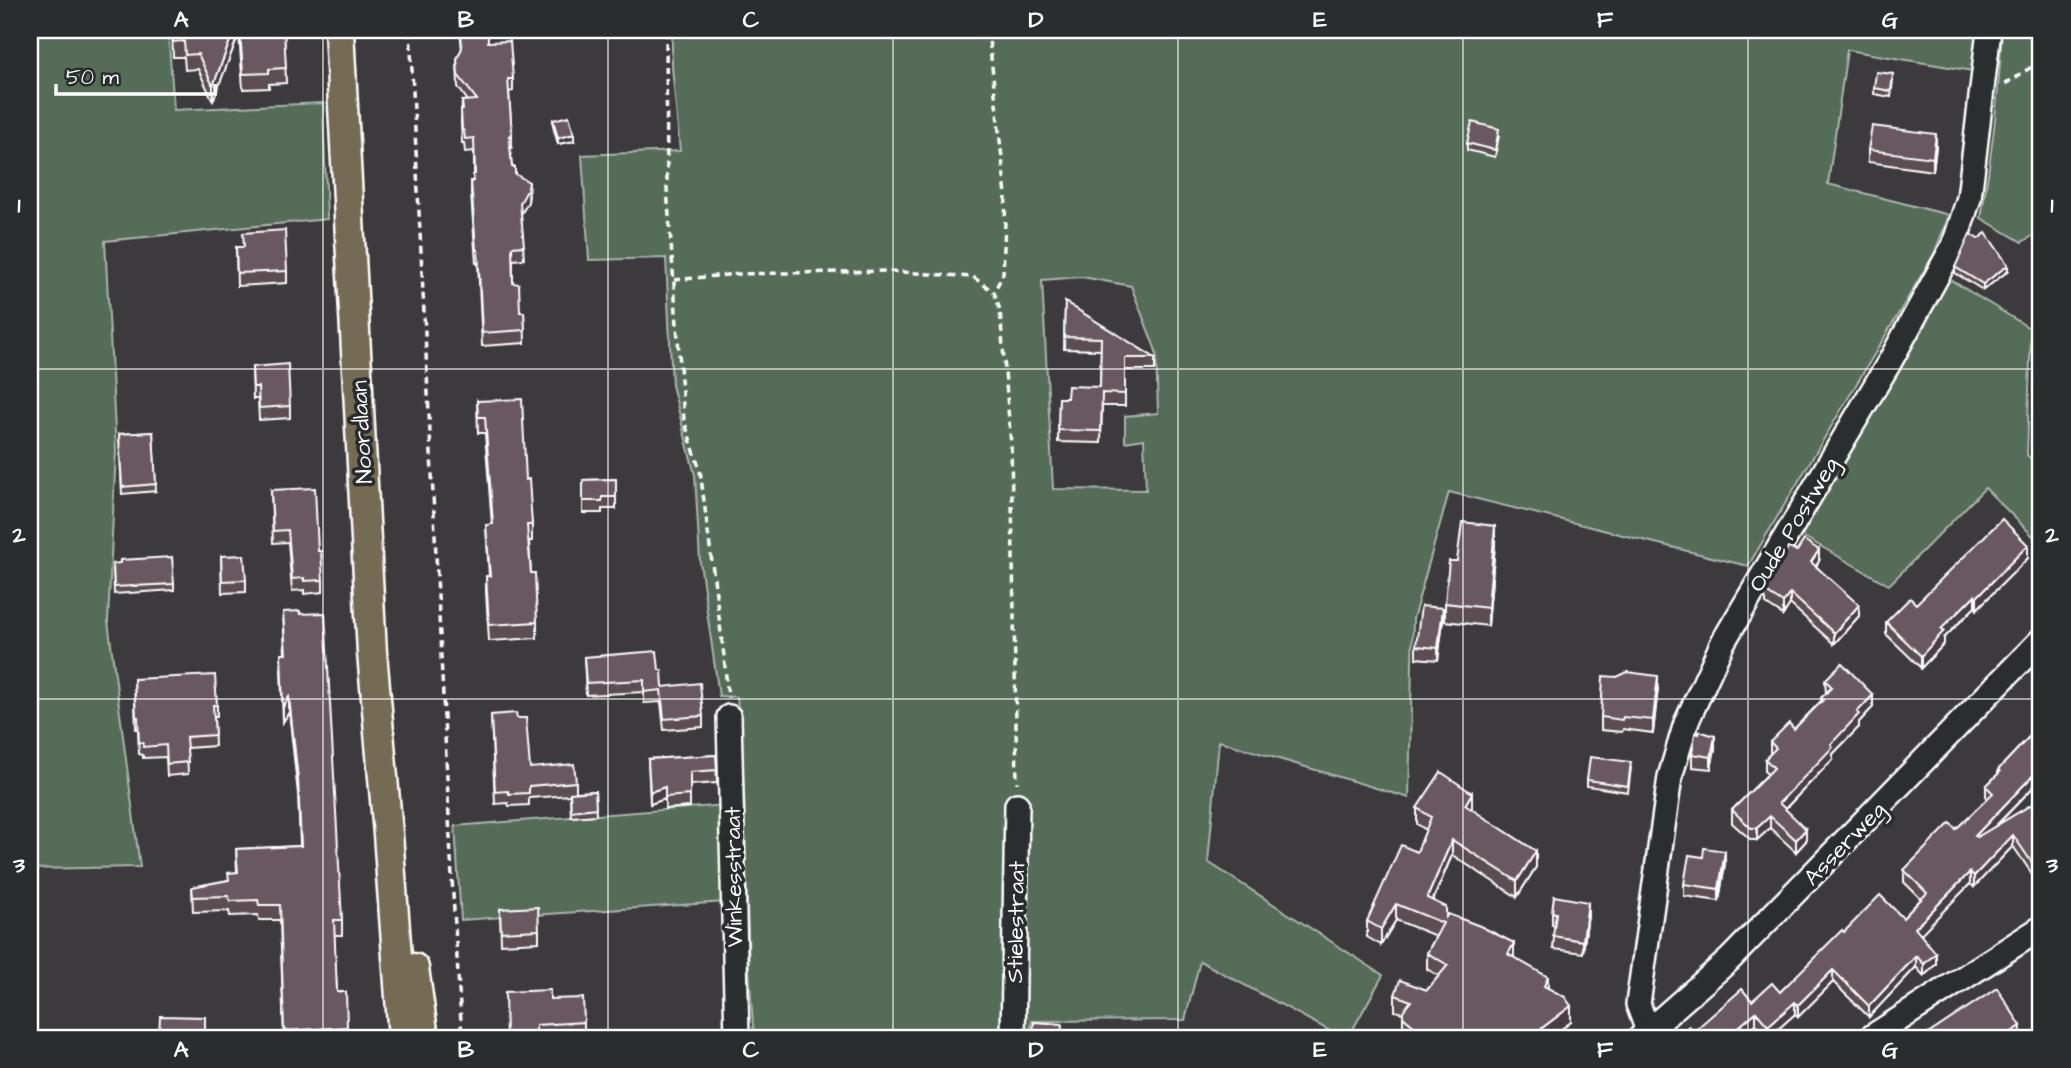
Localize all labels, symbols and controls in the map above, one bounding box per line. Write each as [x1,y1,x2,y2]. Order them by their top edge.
text: A [174,4,189,36]
text: B [458,4,475,36]
text: C [743,4,760,36]
text: D [1029,4,1044,36]
text: E [1313,4,1327,36]
text: F [1597,4,1614,36]
text: G [1882,4,1898,36]
scale bar [56,52,215,96]
text: 50 m [66,63,120,92]
text: 1 [18,189,21,221]
text: 1 [2051,189,2054,221]
street label: Noordlaan [343,380,381,484]
street label: Oude Postweg [1741,451,1848,598]
text: 2 [11,519,26,551]
text: 2 [2044,519,2059,551]
street label: Asserweg [1796,794,1894,894]
street label: Winkesstraat [717,806,751,948]
text: 3 [12,849,25,881]
text: 3 [2045,849,2058,881]
street label: Stielestraat [999,860,1033,983]
text: A [174,1034,189,1066]
text: B [458,1034,475,1066]
text: C [743,1034,760,1066]
text: D [1029,1034,1044,1066]
text: E [1313,1034,1327,1066]
text: F [1597,1034,1614,1066]
text: G [1882,1034,1898,1066]

